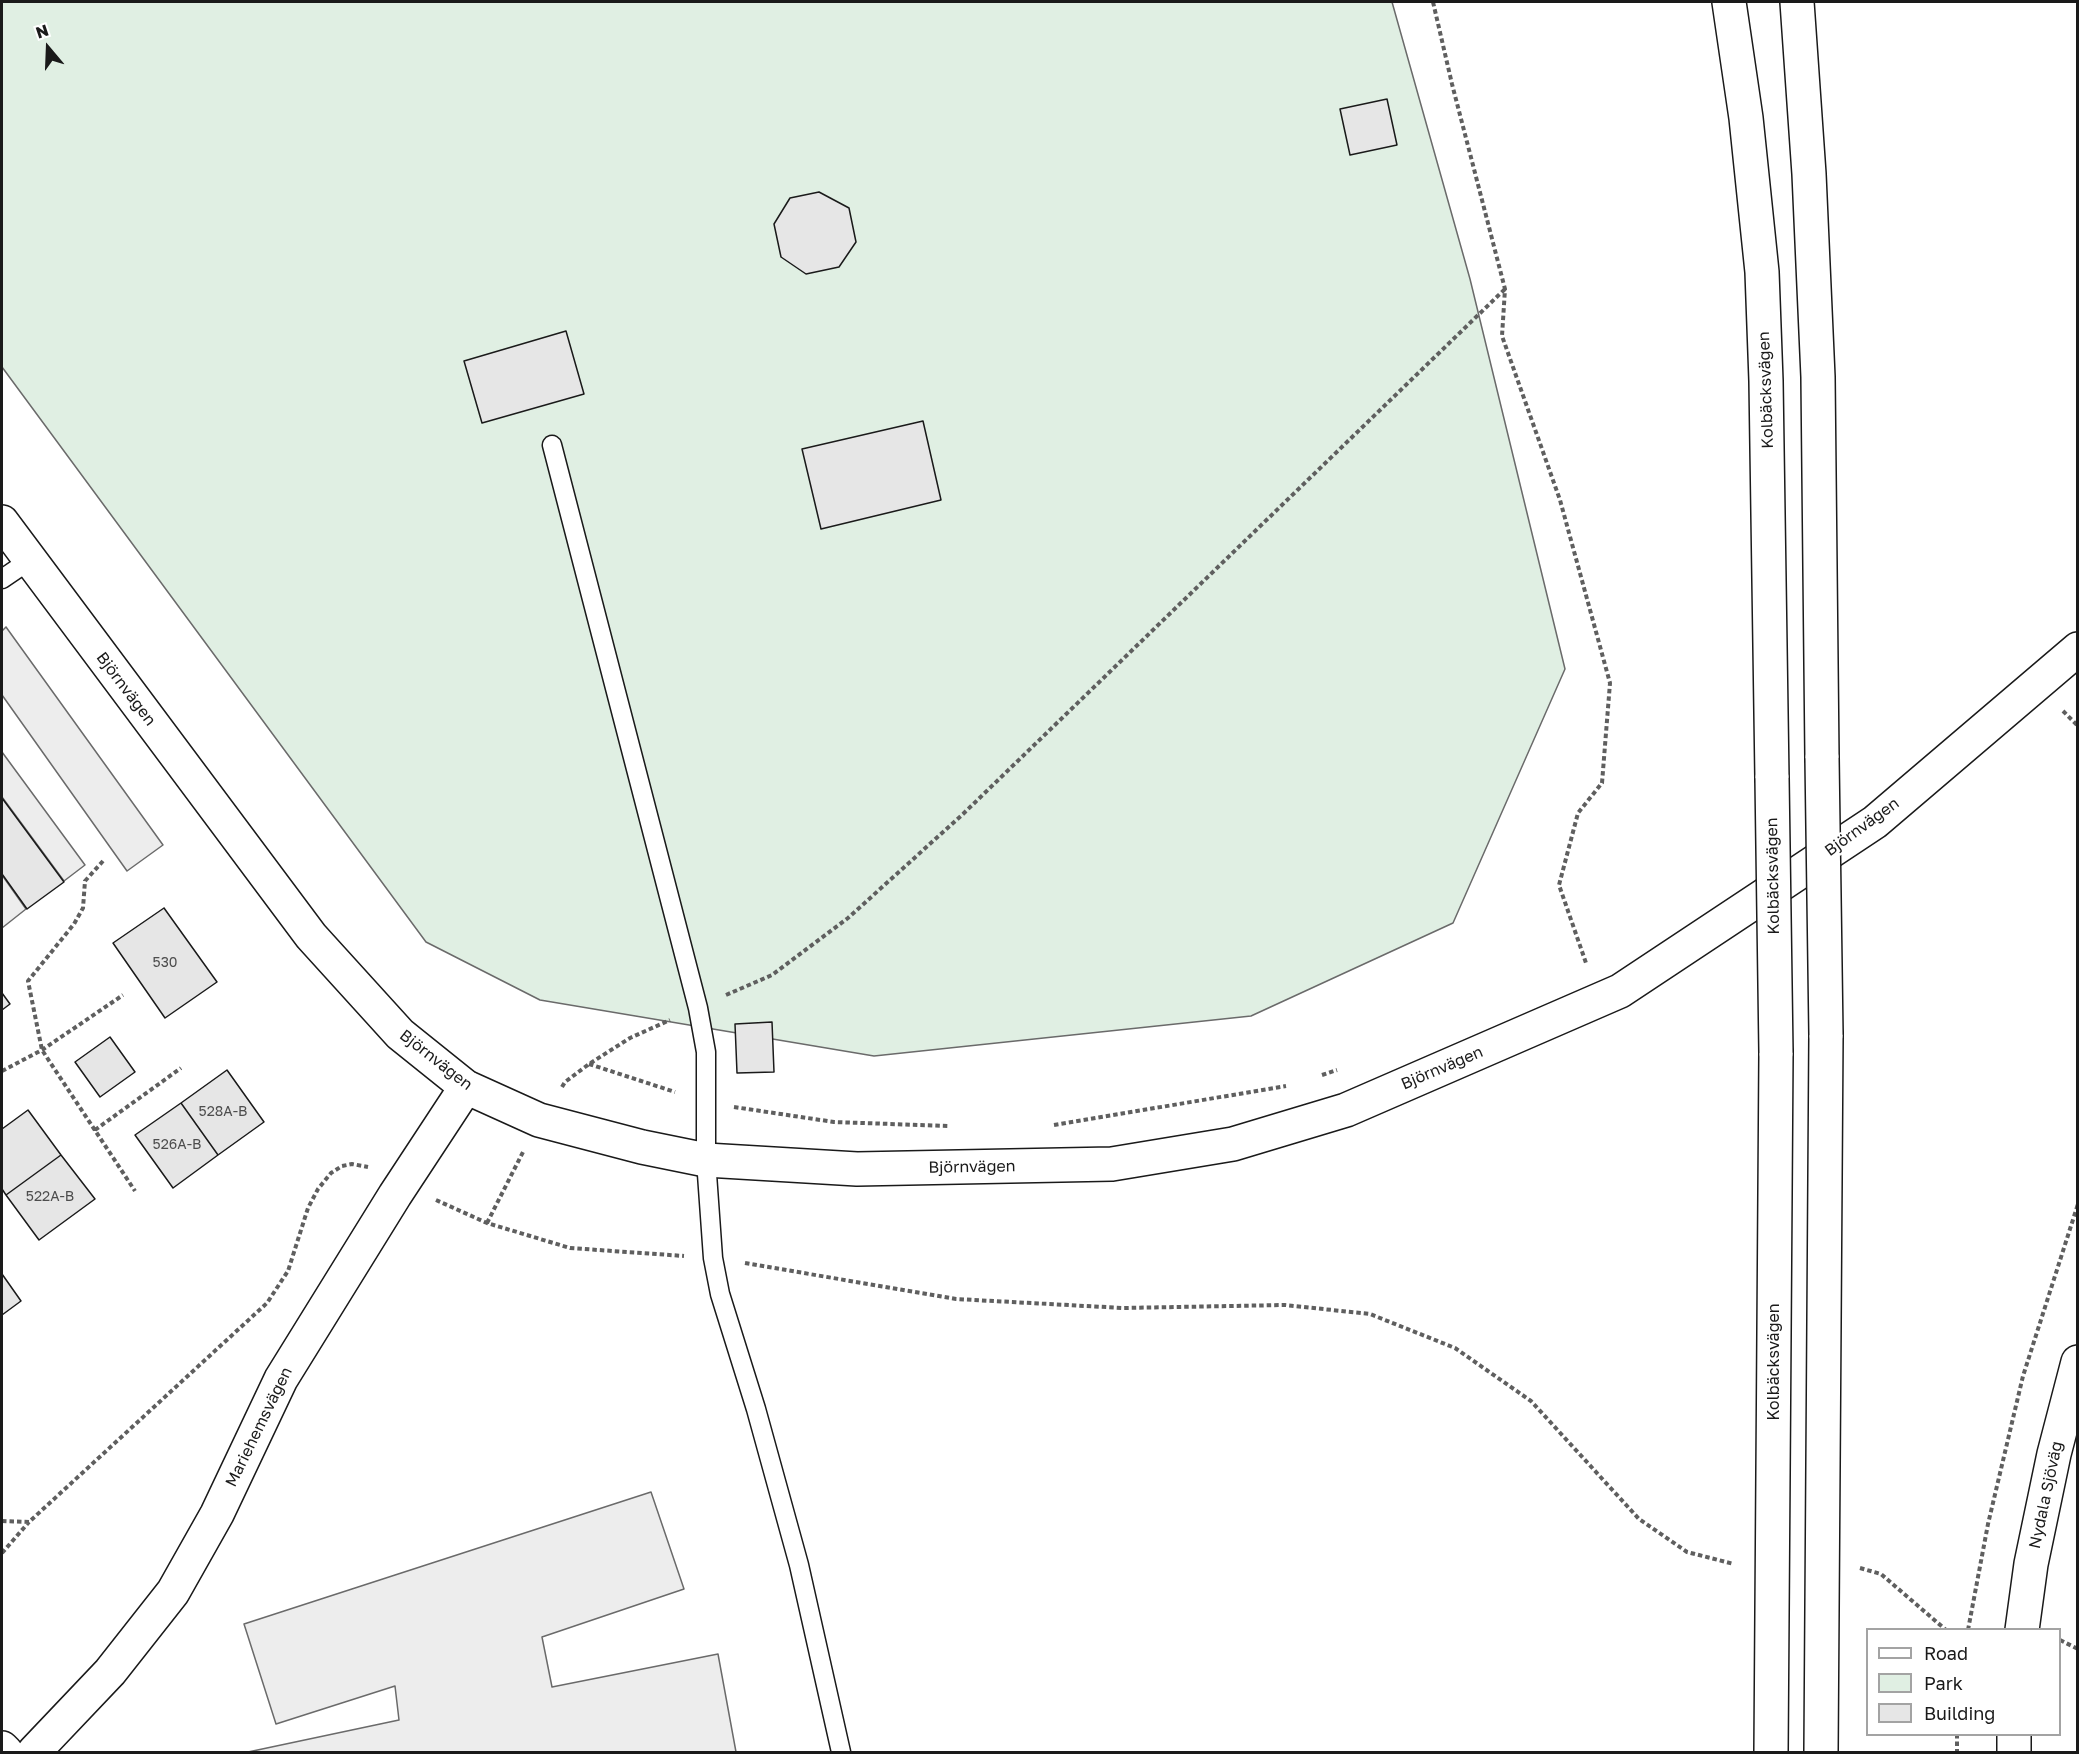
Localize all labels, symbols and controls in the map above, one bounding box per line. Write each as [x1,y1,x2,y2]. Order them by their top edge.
north arrow [18,18,78,78]
text: N [33,20,51,42]
street label: Kolbäcksvägen [1754,331,1778,449]
street label: Björnvägen [92,648,160,730]
street label: Björnvägen [1821,794,1903,860]
street label: Kolbäcksvägen [1762,817,1784,935]
house number: 530 [153,955,177,971]
street label: Björnvägen [396,1026,476,1094]
street label: Björnvägen [1398,1042,1486,1094]
house number: 528A-B [199,1104,247,1120]
house number: 526A-B [153,1137,201,1153]
street label: Björnvägen [928,1157,1016,1177]
house number: 522A-B [26,1189,74,1205]
street label: Kolbäcksvägen [1764,1303,1784,1421]
street label: Mariehemsvägen [222,1364,296,1490]
street label: Nydala Sjöväg [2025,1440,2067,1550]
legend [1866,1628,2061,1736]
text: Road [1924,1642,1968,1664]
text: Park [1924,1672,1963,1694]
text: Building [1924,1702,1995,1724]

